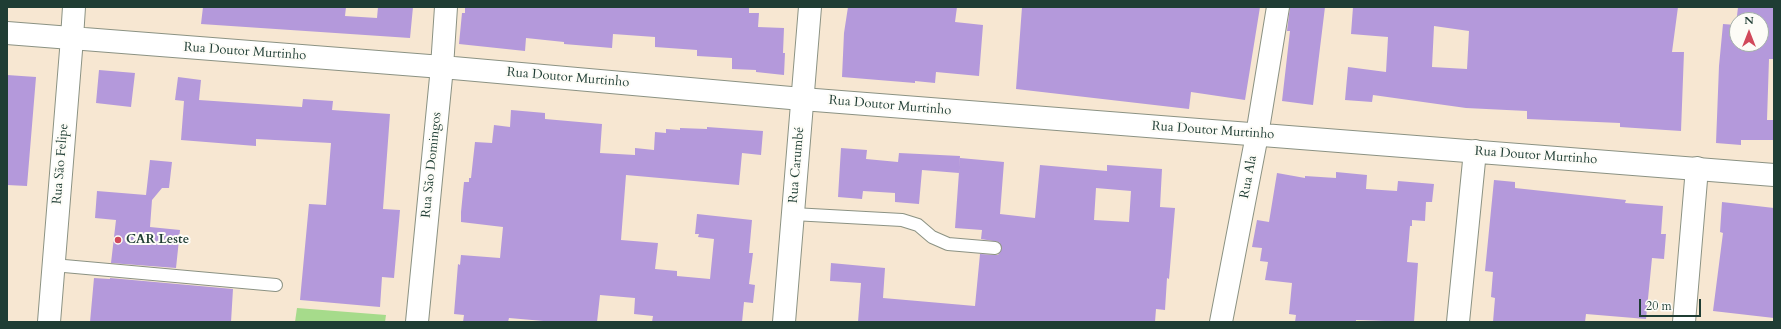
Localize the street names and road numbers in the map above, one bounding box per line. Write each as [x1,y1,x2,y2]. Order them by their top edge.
street label: Rua Doutor Murtinho [183,40,307,64]
street label: Rua Doutor Murtinho [506,65,630,91]
street label: Rua Doutor Murtinho [828,93,952,119]
street label: Rua São Domingos [419,111,445,219]
street label: Rua Doutor Murtinho [1151,119,1275,143]
street label: Rua São Felipe [50,123,72,205]
street label: Rua Carumbé [786,126,808,204]
street label: Rua Doutor Murtinho [1474,144,1598,168]
street label: Rua Ala [1237,154,1261,200]

